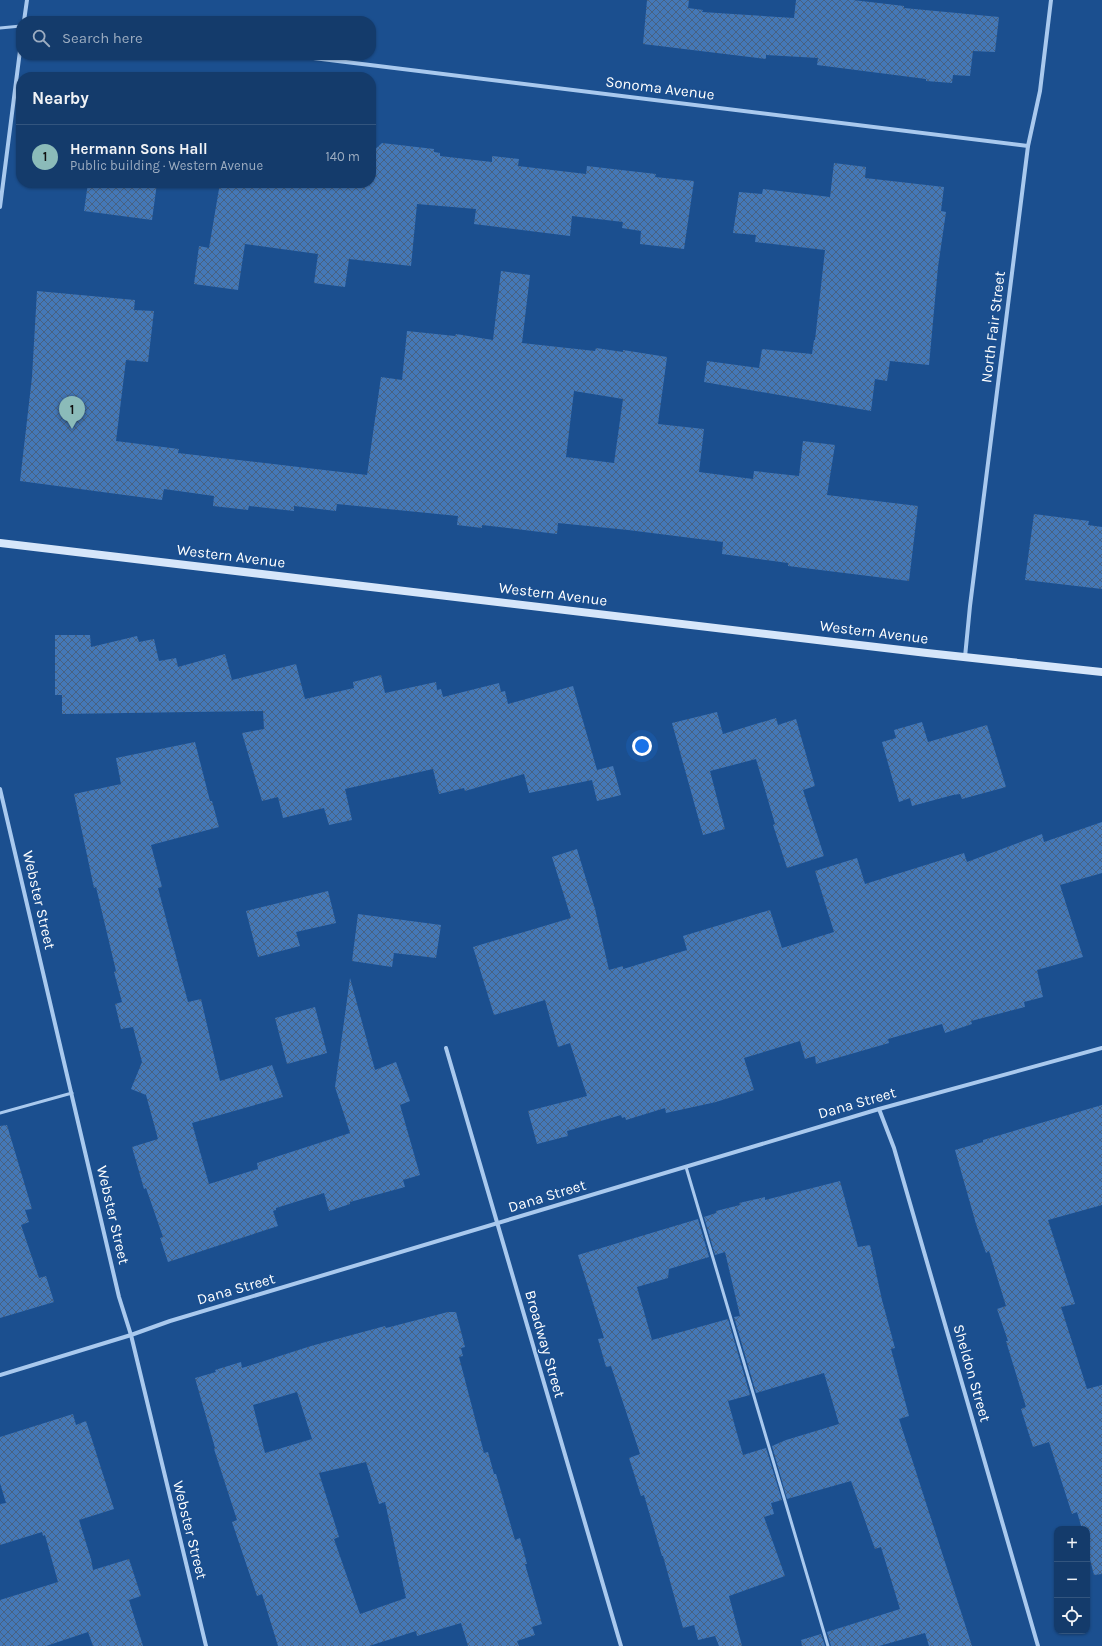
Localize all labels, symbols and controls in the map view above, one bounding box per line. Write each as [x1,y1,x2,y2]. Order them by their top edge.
search box [16,16,376,60]
icon: search [30,27,52,49]
text: Search here [62,29,143,47]
street label: Sonoma Avenue [604,72,716,104]
text: Nearby [32,88,89,108]
text: Hermann Sons Hall [70,140,208,158]
text: 1 [43,149,47,164]
text: 140 m [325,149,360,164]
text: Public building · Western Avenue [70,158,263,173]
street label: North Fair Street [977,270,1009,384]
pin: 1 [59,396,85,429]
street label: Western Avenue [176,540,286,572]
street label: Western Avenue [498,578,608,610]
street label: Western Avenue [819,616,929,648]
your location [632,736,652,756]
street label: Webster Street [19,849,59,952]
street label: Dana Street [816,1083,898,1123]
street label: Webster Street [93,1164,133,1267]
street label: Dana Street [506,1176,588,1216]
street label: Dana Street [195,1269,277,1309]
street label: Broadway Street [521,1288,569,1400]
street label: Sheldon Street [949,1322,995,1424]
street label: Webster Street [169,1479,211,1581]
map controls [1054,1526,1090,1634]
button: + [1054,1526,1090,1562]
button: − [1054,1562,1090,1598]
button: locate [1054,1598,1090,1634]

